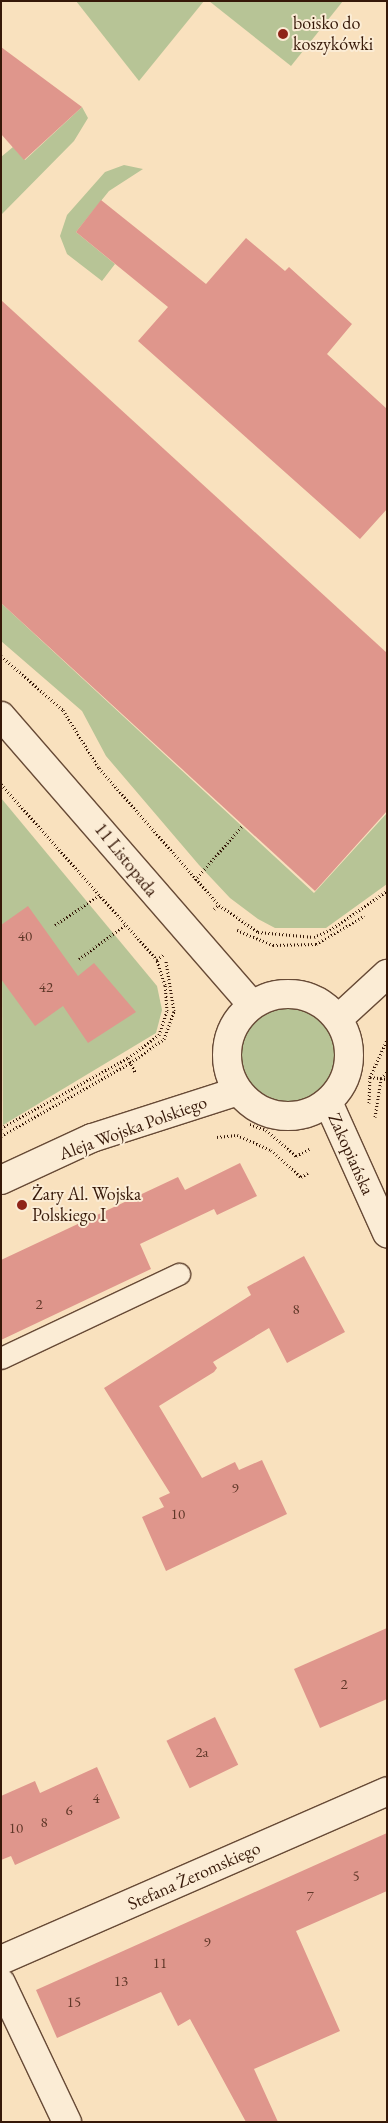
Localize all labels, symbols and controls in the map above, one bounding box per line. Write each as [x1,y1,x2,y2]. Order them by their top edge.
place label: boisko do koszykówki [293,13,373,56]
marker: boisko do koszykówki [277,28,289,40]
street label: 11 Listopada [90,819,162,901]
house number: 40 [18,927,32,945]
house number: 42 [39,978,53,996]
street label: Aleja Wojska Polskiego [56,1091,210,1165]
street label: Zakopiańska [323,1110,379,1198]
place label: Żary Al. Wojska Polskiego I [32,1184,141,1226]
marker: Żary Al. Wojska Polskiego I [16,1199,28,1211]
house number: 2 [35,1295,43,1313]
house number: 8 [292,1300,300,1318]
house number: 9 [231,1479,239,1497]
house number: 10 [171,1505,185,1523]
house number: 2 [340,1675,348,1693]
house number: 2a [195,1743,209,1761]
house number: 4 [92,1789,100,1807]
house number: 6 [65,1801,73,1819]
house number: 8 [40,1813,48,1831]
house number: 10 [9,1819,23,1837]
street label: Stefana Żeromskiego [124,1837,264,1915]
house number: 5 [352,1867,360,1885]
house number: 7 [306,1887,314,1905]
house number: 9 [203,1933,211,1951]
house number: 11 [153,1954,167,1972]
house number: 13 [114,1972,128,1990]
house number: 15 [67,1993,81,2011]

